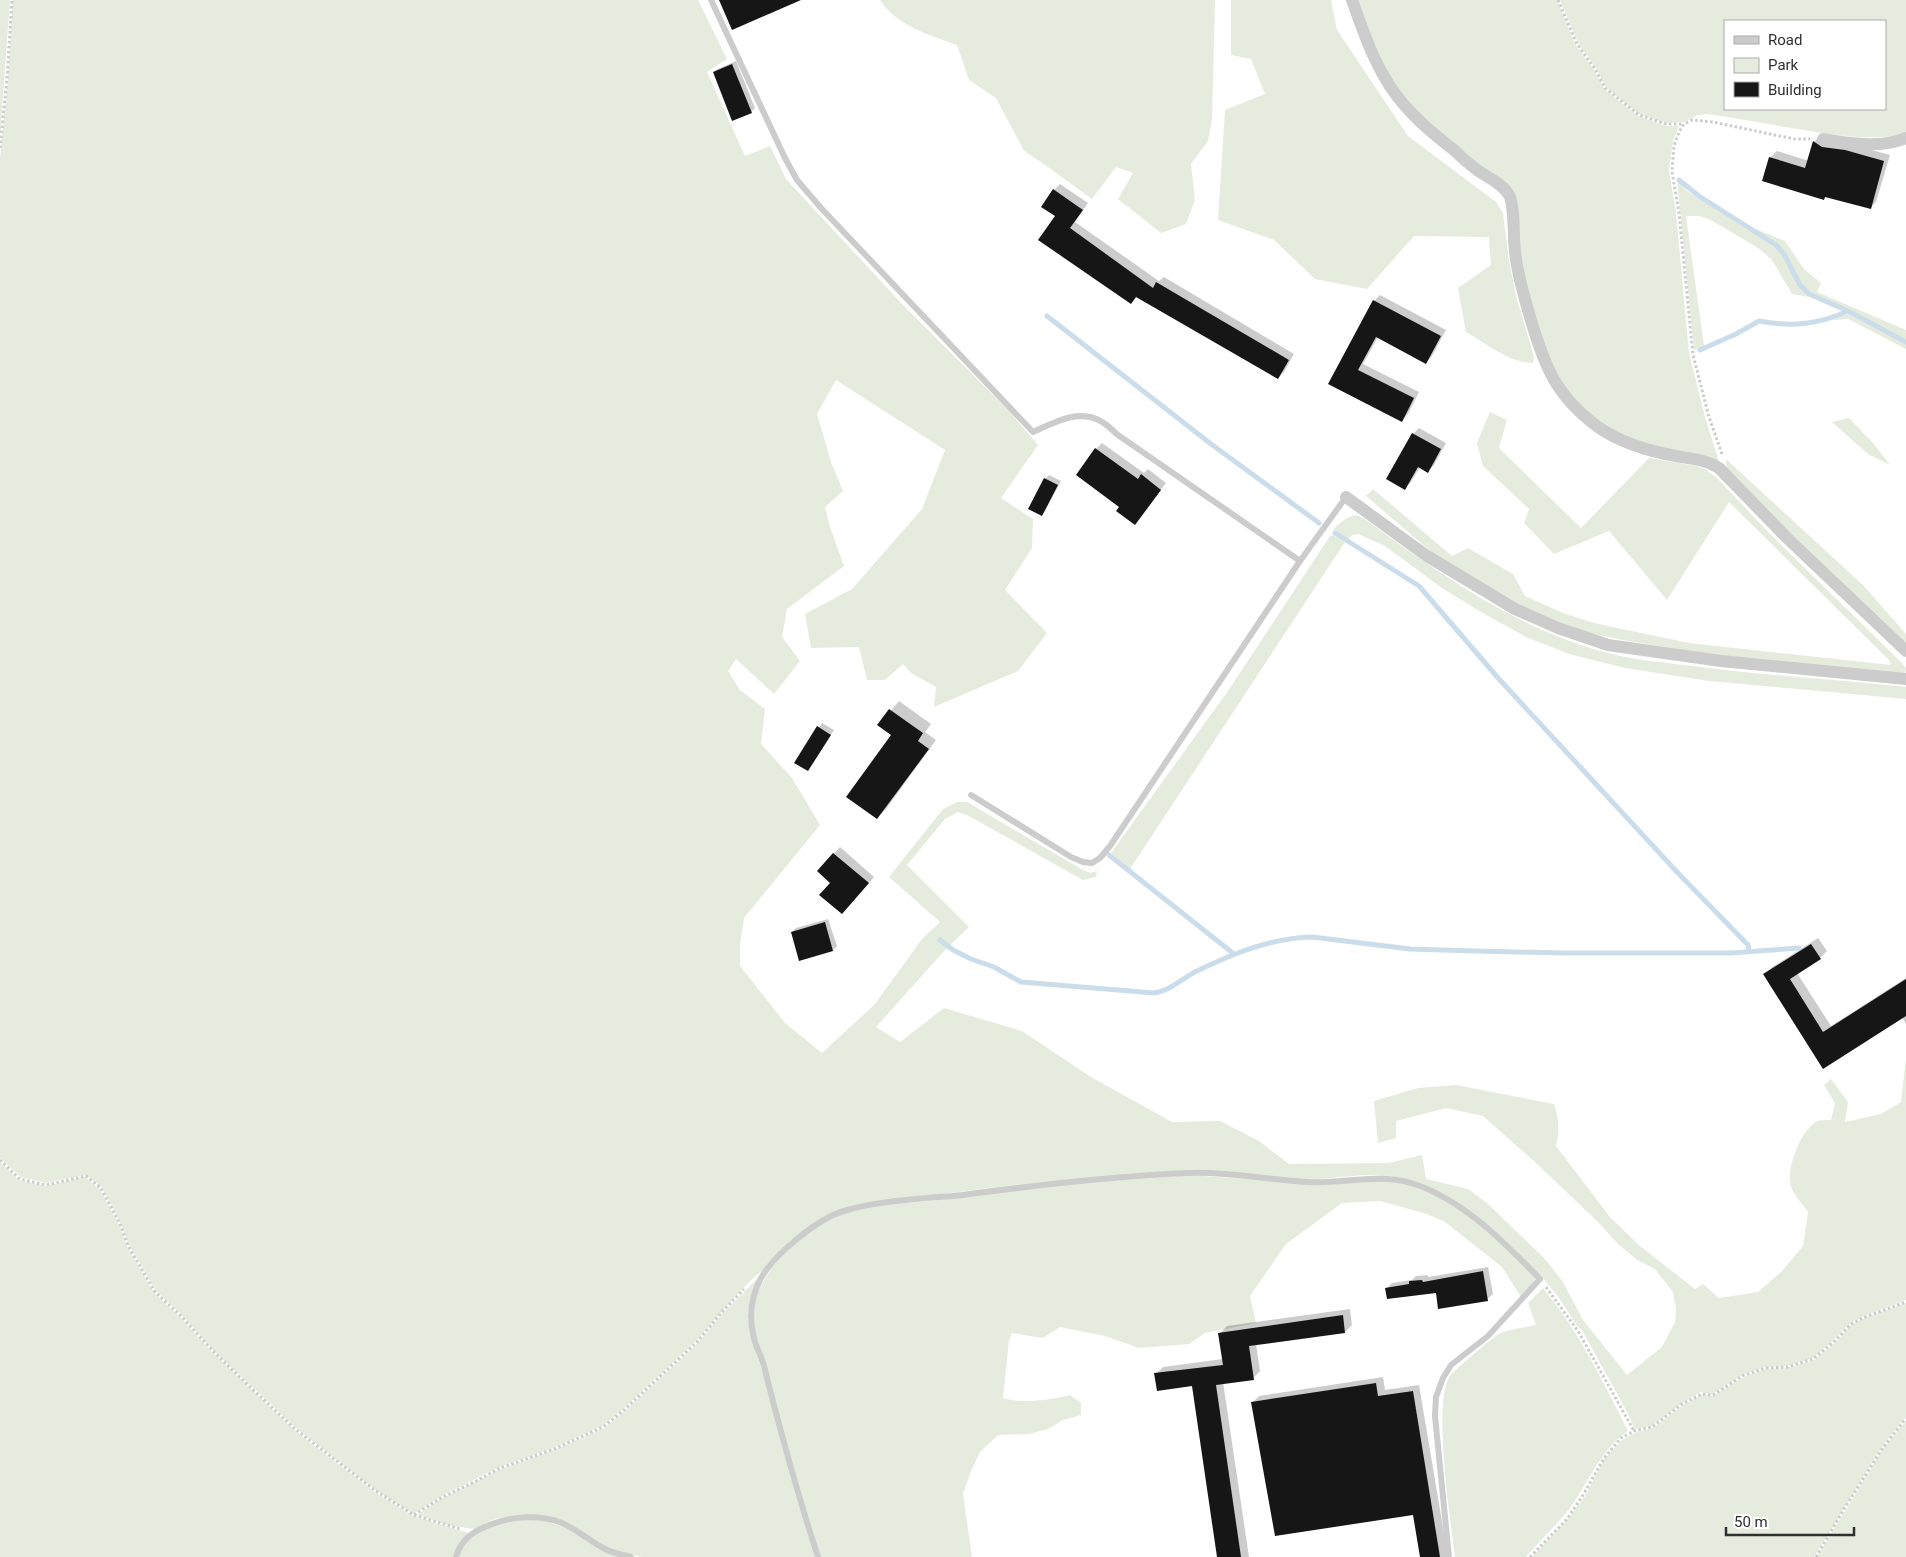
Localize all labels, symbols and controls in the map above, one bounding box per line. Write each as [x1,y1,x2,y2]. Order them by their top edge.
legend [1724,20,1886,110]
text: Road [1768,31,1802,49]
text: Park [1768,56,1799,74]
text: Building [1768,81,1822,99]
scale bar [1726,1504,1854,1536]
text: 50 m [1734,1513,1768,1531]

